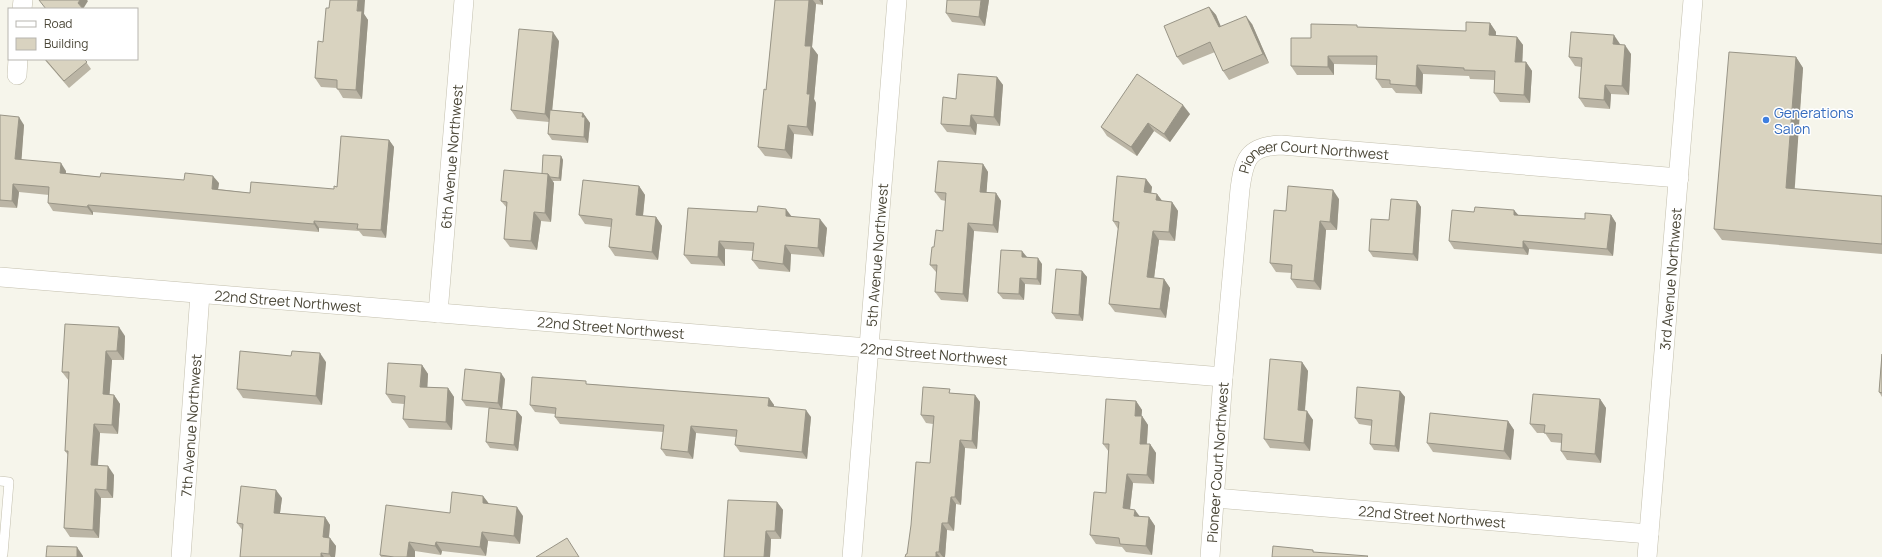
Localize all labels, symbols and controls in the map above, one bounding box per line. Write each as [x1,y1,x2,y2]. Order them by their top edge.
legend [8,8,138,60]
text: Road [44,15,72,32]
text: Building [44,35,88,52]
street label: 6th Avenue Northwest [436,83,466,229]
place label: Generations Salon [1774,103,1854,138]
marker: Generations Salon [1761,115,1771,125]
street label: Pioneer Court Northwest [1233,136,1390,176]
street label: 5th Avenue Northwest [861,182,892,328]
street label: 3rd Avenue Northwest [1655,206,1685,351]
street label: 22nd Street Northwest [214,285,363,316]
street label: 22nd Street Northwest [537,311,686,342]
street label: 22nd Street Northwest [859,338,1009,369]
street label: 7th Avenue Northwest [176,353,205,497]
street label: Pioneer Court Northwest [1202,381,1232,543]
street label: 22nd Street Northwest [1358,500,1507,532]

